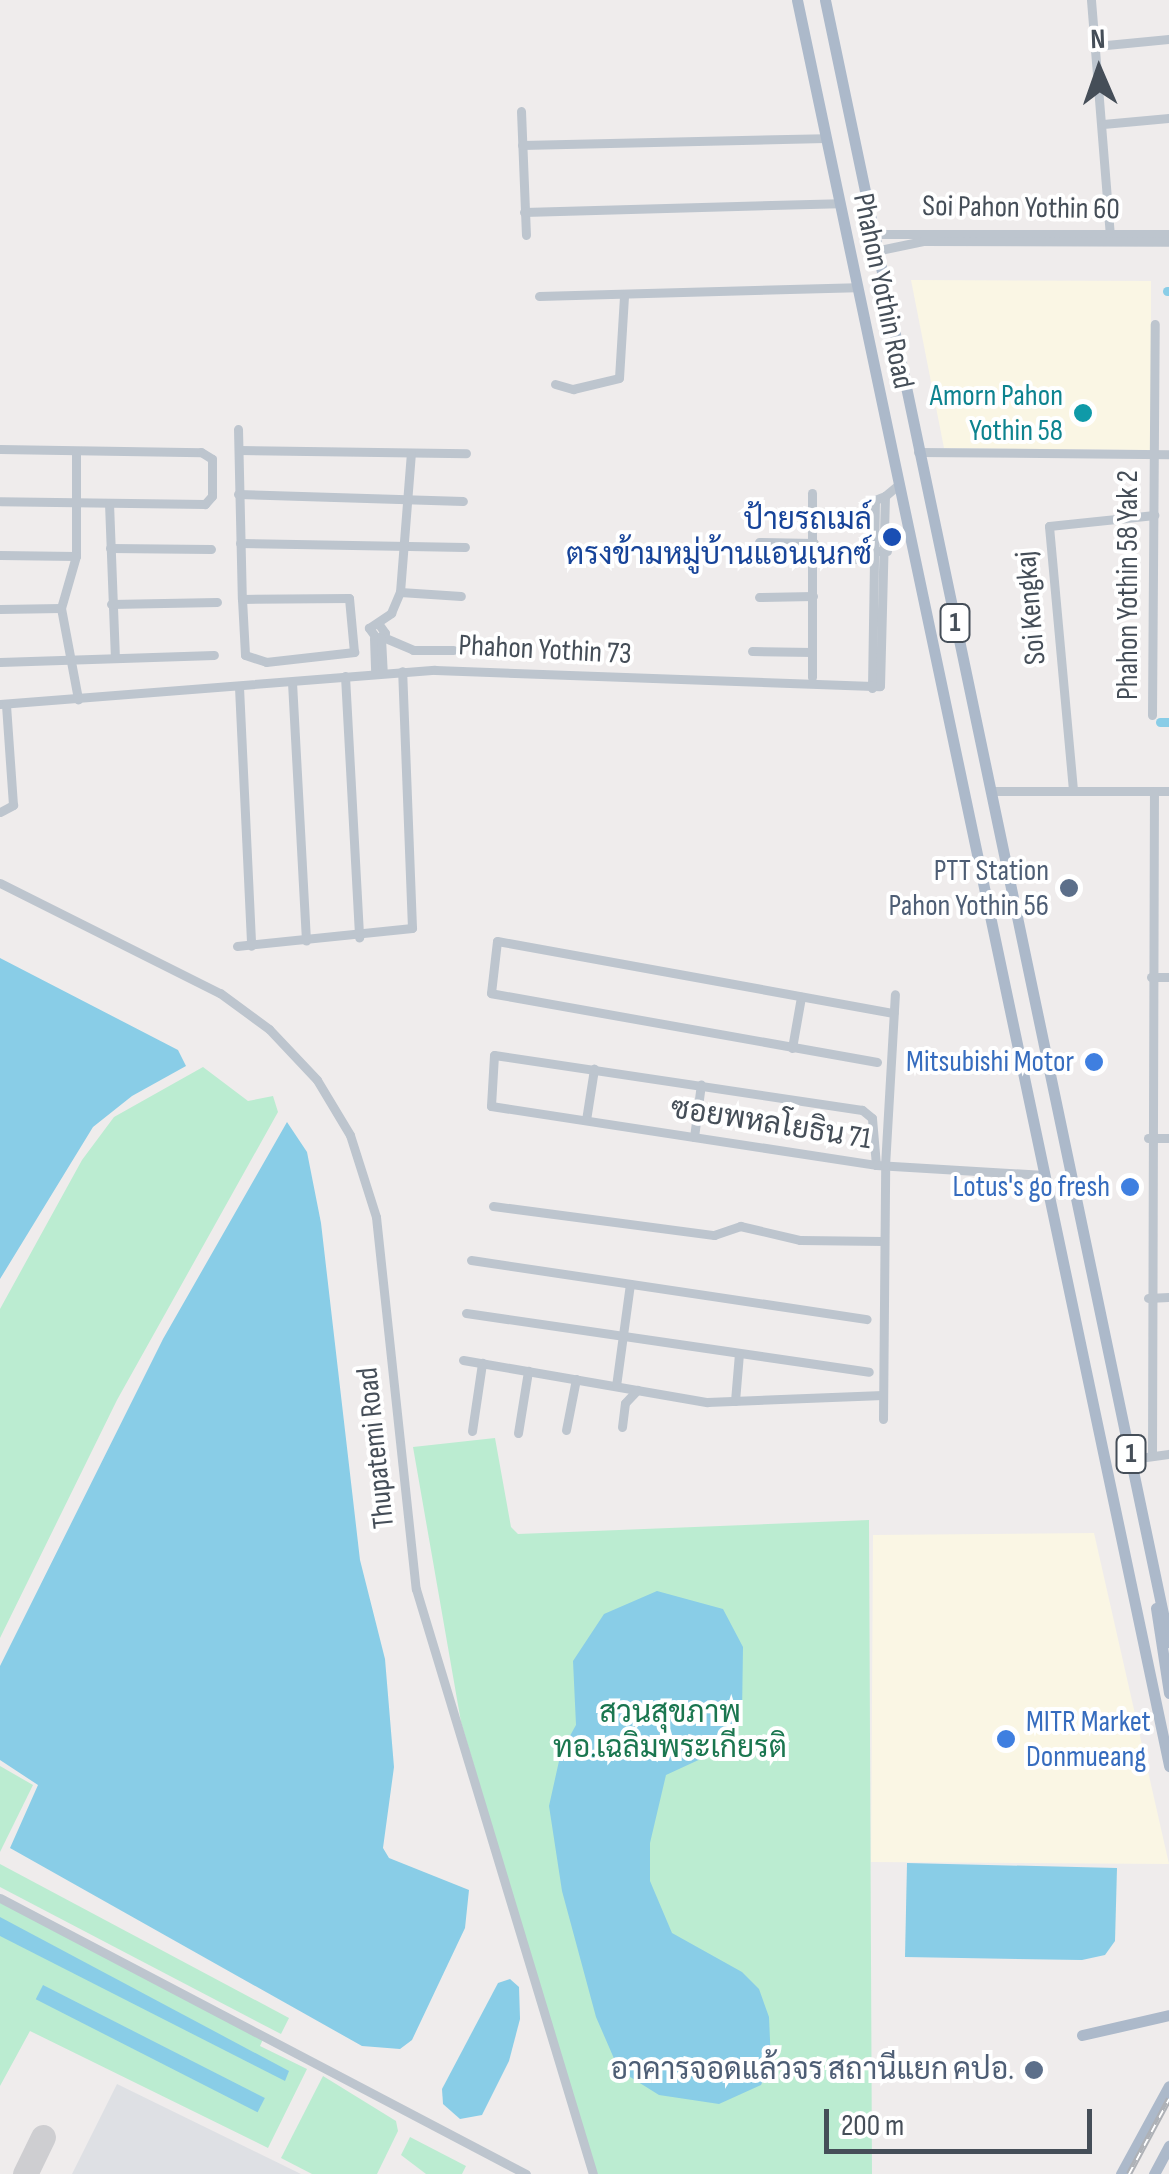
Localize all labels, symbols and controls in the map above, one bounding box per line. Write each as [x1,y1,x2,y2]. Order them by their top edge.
north arrow [1049,20,1149,120]
text: N [1090,23,1106,56]
street label: Soi Pahon Yothin 60 [922,188,1120,228]
street label: Phahon Yothin Road [845,190,921,392]
place label: Amorn Pahon Yothin 58 [930,378,1063,448]
marker: Amorn Pahon Yothin 58 [1072,402,1094,424]
street label: Phahon Yothin 58 Yak 2 [1110,470,1146,700]
place label: ป้ายรถเมล์ ตรงข้ามหมู่บ้านแอนเนกซ์ [566,502,872,572]
marker: ป้ายรถเมล์ ตรงข้ามหมู่บ้านแอนเนกซ์ [881,526,903,548]
street label: Soi Kengkaj [1008,550,1054,666]
road number: 1 [938,600,972,646]
street label: Phahon Yothin 73 [458,627,632,673]
place label: PTT Station Pahon Yothin 56 [889,853,1049,924]
marker: PTT Station Pahon Yothin 56 [1058,877,1080,899]
place label: Mitsubishi Motor [906,1044,1074,1080]
marker: Mitsubishi Motor [1083,1051,1105,1073]
street label: ซอยพหลโยธิน 71 [668,1090,874,1158]
place label: Lotus's go fresh [953,1169,1110,1205]
marker: Lotus's go fresh [1119,1176,1141,1198]
street label: Thupatemi Road [350,1366,402,1530]
road number: 1 [1114,1431,1148,1477]
park label: สวนสุขภาพ ทอ.เฉลิมพระเกียรติ [553,1695,787,1766]
place label: MITR Market Donmueang [1026,1704,1151,1774]
marker: MITR Market Donmueang [995,1728,1017,1750]
place label: อาคารจอดแล้วจร สถานีแยก คปอ. [610,2052,1014,2088]
marker: อาคารจอดแล้วจร สถานีแยก คปอ. [1023,2059,1045,2081]
scale bar [829,2089,1096,2151]
text: 200 m [841,2108,904,2144]

